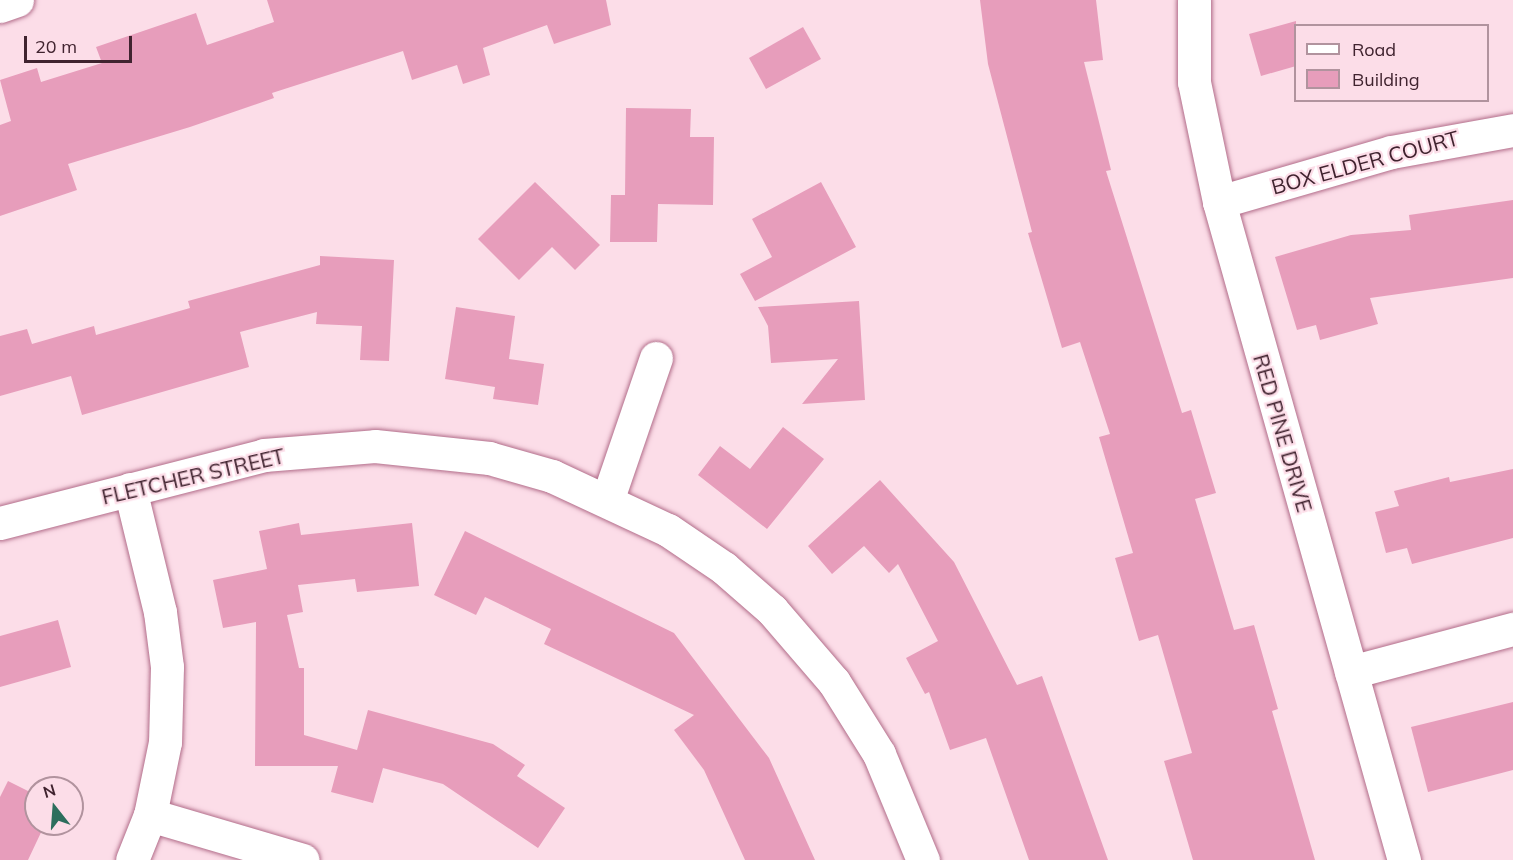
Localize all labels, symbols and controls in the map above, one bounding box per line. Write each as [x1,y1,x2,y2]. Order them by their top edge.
scale bar [27,24,135,62]
legend [1294,24,1489,102]
text: 20 m [35,35,77,58]
text: Road [1352,38,1396,61]
text: Building [1352,68,1420,91]
street label: BOX ELDER COURT [1268,125,1462,199]
street label: RED PINE DRIVE [1248,351,1318,515]
street label: FLETCHER STREET [99,443,287,509]
north arrow [24,776,84,836]
text: N [41,779,58,802]

